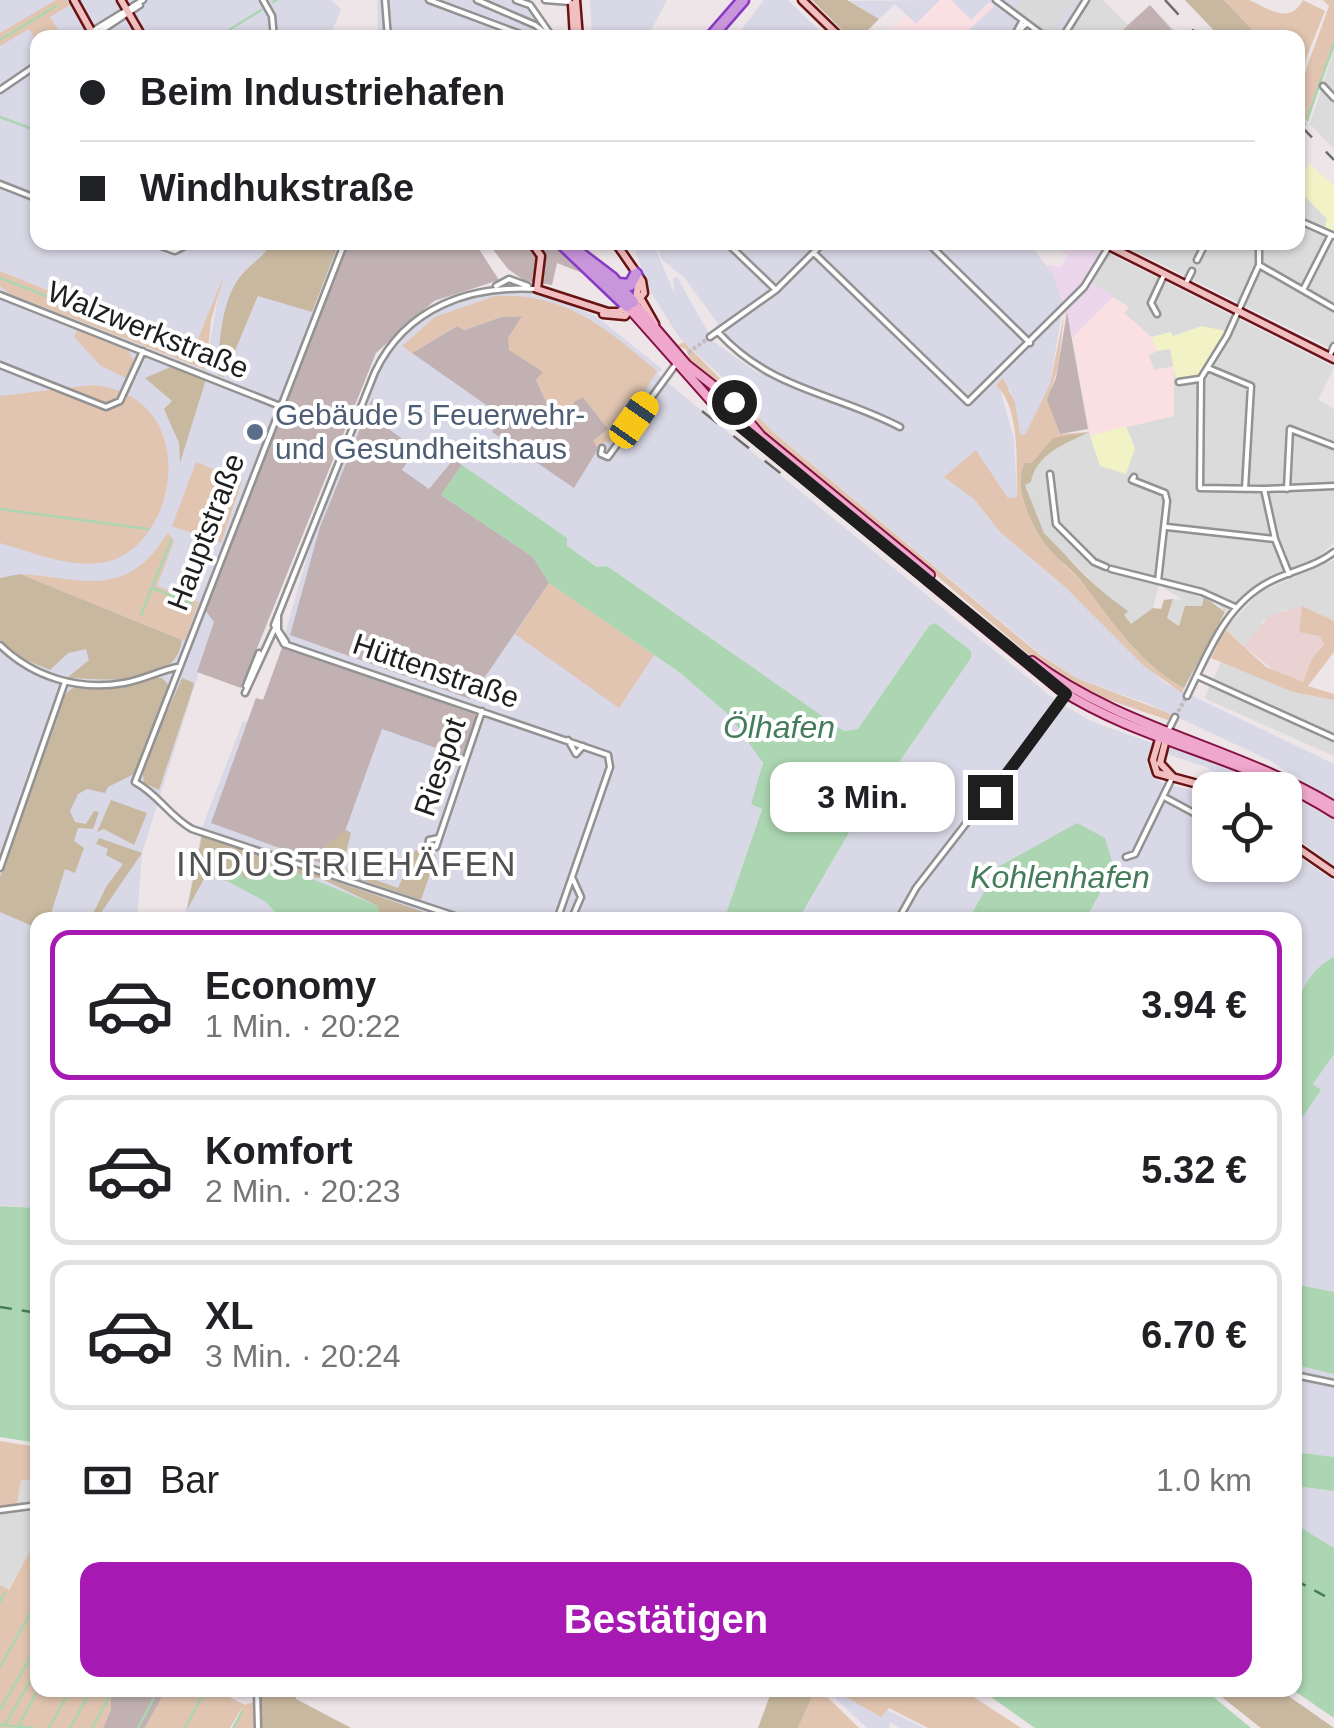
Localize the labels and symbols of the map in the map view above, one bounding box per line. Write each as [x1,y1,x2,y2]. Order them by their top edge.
street label: Walzwerkstraße [43,274,254,385]
route start [712,380,757,425]
car [605,387,663,453]
place label: Gebäude 5 Feuerwehr- und Gesundheitshaus [275,398,585,465]
marker: Gebäude 5 Feuerwehr- und Gesundheitshaus [244,421,266,443]
street label: Hauptstraße [161,449,251,615]
street label: Hüttenstraße [349,627,524,714]
water label: Ölhafen [723,709,835,745]
street label: Riespot [407,713,472,820]
callout: 3 Min. [770,762,955,832]
route end [968,775,1013,820]
district label: INDUSTRIEHÄFEN [176,844,518,883]
water label: Kohlenhafen [970,859,1150,895]

